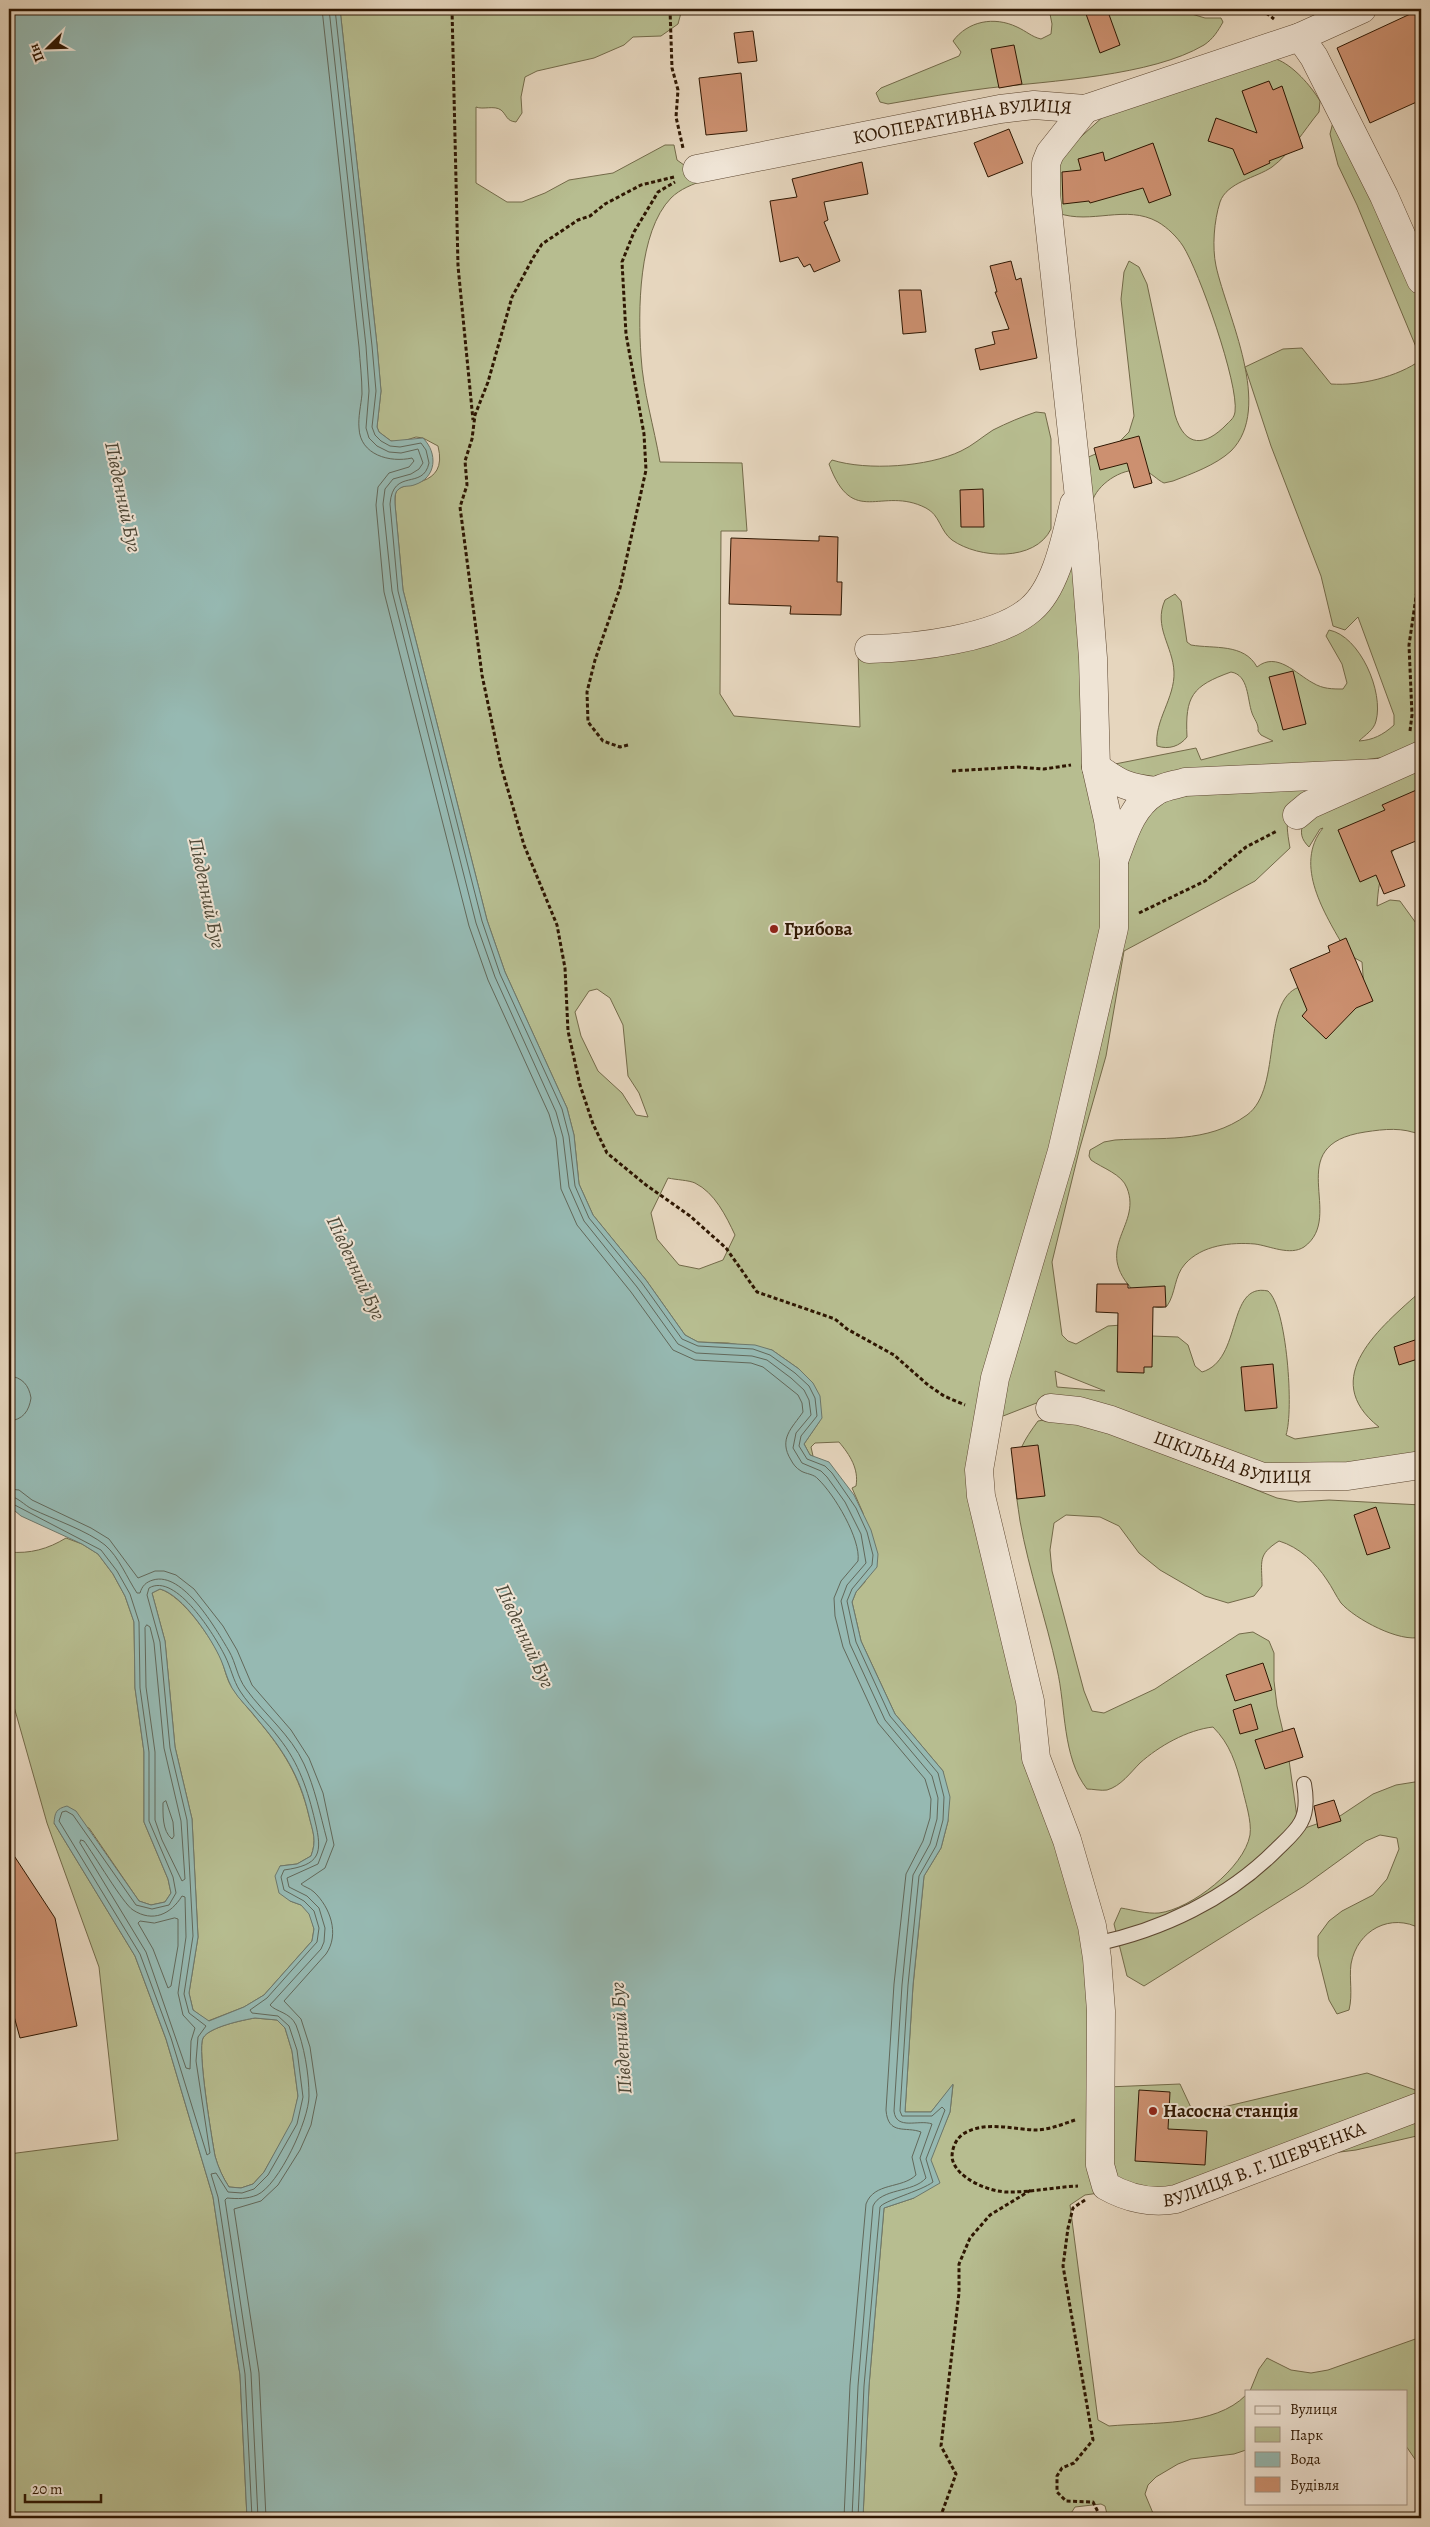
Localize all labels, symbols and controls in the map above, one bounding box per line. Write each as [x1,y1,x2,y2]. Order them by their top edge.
north arrow [22,22,72,72]
text: Пн [24,41,49,65]
street label: КООПЕРАТИВНА ВУЛИЦЯ [850,92,1073,151]
water label: Південний Буг [98,439,148,555]
water label: Південний Буг [182,835,232,951]
place label: Грибова [784,916,854,942]
marker: Грибова [768,923,780,935]
water label: Південний Буг [320,1211,392,1325]
street label: ШКІЛЬНА ВУЛИЦЯ [1150,1424,1312,1490]
water label: Південний Буг [489,1579,561,1693]
water label: Південний Буг [604,1981,638,2095]
place label: Насосна станція [1163,2098,1298,2124]
marker: Насосна станція [1147,2105,1159,2117]
street label: ВУЛИЦЯ В. Г. ШЕВЧЕНКА [1161,2115,1370,2214]
legend [1245,2390,1408,2504]
text: Вулиця [1290,2399,1337,2419]
text: Парк [1290,2425,1323,2445]
text: Вода [1290,2449,1321,2469]
scale bar [25,2472,101,2504]
text: Будівля [1290,2475,1339,2495]
text: 20 m [32,2479,63,2499]

